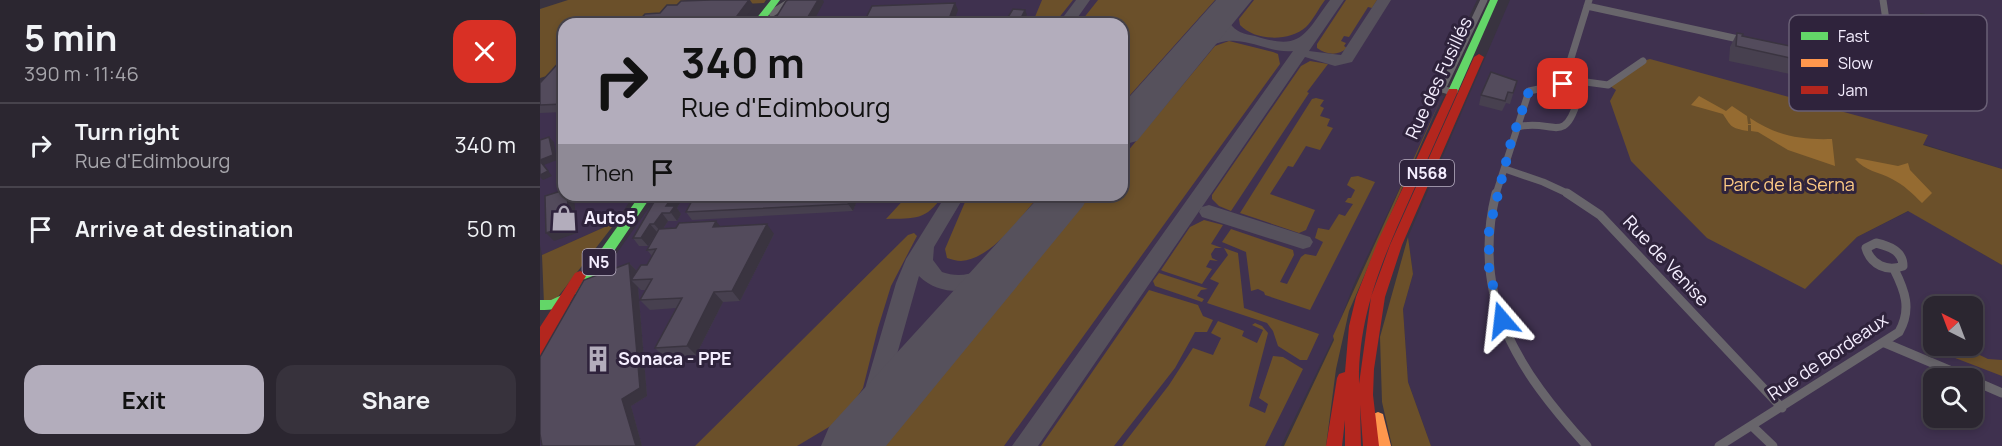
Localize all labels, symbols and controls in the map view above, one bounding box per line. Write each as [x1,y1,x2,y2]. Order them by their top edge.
text: 5 min [24,13,117,62]
street label: Rue des Fusillés [1399,13,1477,143]
legend [1789,15,1987,111]
button: close [453,20,516,83]
text: Fast [1838,25,1869,47]
text: 340 m [681,33,805,91]
icon: right [582,42,660,120]
text: Slow [1838,52,1873,74]
pin [1537,58,1588,109]
text: 390 m · 11:46 [24,60,139,87]
icon: arrive [1546,67,1579,100]
text: Jam [1838,79,1868,101]
text: Rue d'Edimbourg [681,88,891,125]
text: Turn right [75,117,180,147]
icon: right [24,129,57,162]
text: 340 m [454,130,516,160]
text: Rue d'Edimbourg [75,147,230,174]
icon: arrive [646,156,679,189]
text: Then [582,158,634,188]
road number: N568 [1400,160,1454,186]
park label: Parc de la Serna [1723,172,1855,196]
shop icon: Auto5 [549,203,579,233]
place label: Auto5 [584,205,636,229]
street label: Rue de Venise [1618,210,1715,311]
icon: arrive [24,213,57,246]
text: Arrive at destination [75,214,293,244]
text: 50 m [467,214,516,244]
road number: N5 [582,249,616,275]
position arrow [1470,288,1534,352]
north arrow [1923,296,1983,356]
map controls [1923,296,1983,428]
street label: Rue de Bordeaux [1763,307,1893,405]
building icon: Sonaca - PPE [583,344,613,374]
place label: Sonaca - PPE [618,346,731,370]
button: Exit [24,365,264,434]
button: Share [276,365,516,434]
button: search [1923,368,1983,428]

